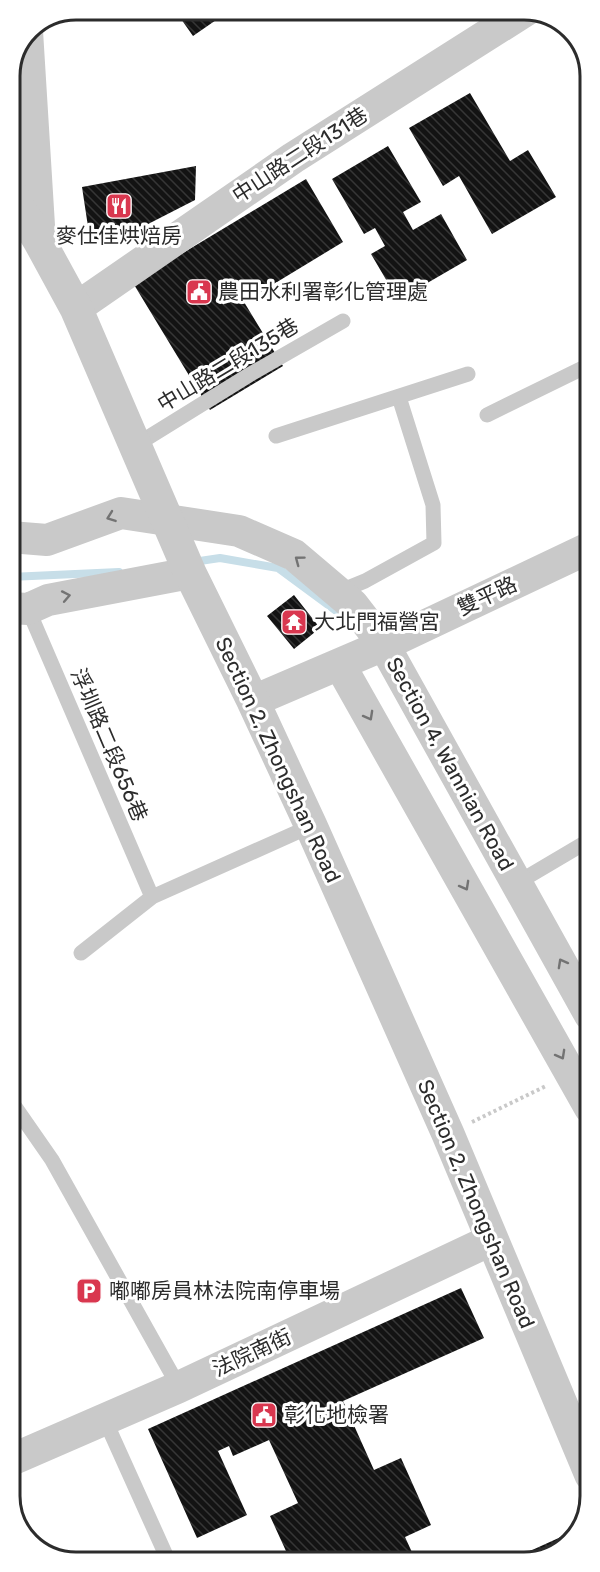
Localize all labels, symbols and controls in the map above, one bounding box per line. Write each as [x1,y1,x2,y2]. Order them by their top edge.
street label: 中山路二段131巷 [227,102,372,208]
restaurant icon: 麥仕佳烘焙房 [104,191,134,221]
place label: 麥仕佳烘焙房 [56,223,182,248]
public building icon: 農田水利署彰化管理處 [184,277,214,307]
place label: 農田水利署彰化管理處 [218,279,428,304]
street label: 中山路二段135巷 [153,313,303,417]
one-way arrow [106,509,117,522]
one-way arrow [295,556,306,567]
street label: 雙平路 [453,571,521,620]
one-way arrow [61,590,71,603]
temple icon: 大北門福營宮 [279,607,309,637]
place label: 大北門福營宮 [314,609,440,634]
street label: Section 2, Zhongshan Road [211,633,346,886]
street label: Section 4, Wannian Road [381,653,520,875]
street label: 浮圳路二段656巷 [66,665,153,825]
one-way arrow [362,710,373,720]
one-way arrow [458,879,469,890]
one-way arrow [558,959,569,970]
one-way arrow [554,1049,565,1059]
street label: Section 2, Zhongshan Road [413,1076,540,1332]
parking icon: 嘟嘟房員林法院南停車場 [74,1276,104,1306]
place label: 嘟嘟房員林法院南停車場 [109,1278,340,1303]
street label: 法院南街 [208,1323,295,1382]
public building icon: 彰化地檢署 [249,1400,279,1430]
place label: 彰化地檢署 [284,1402,389,1427]

